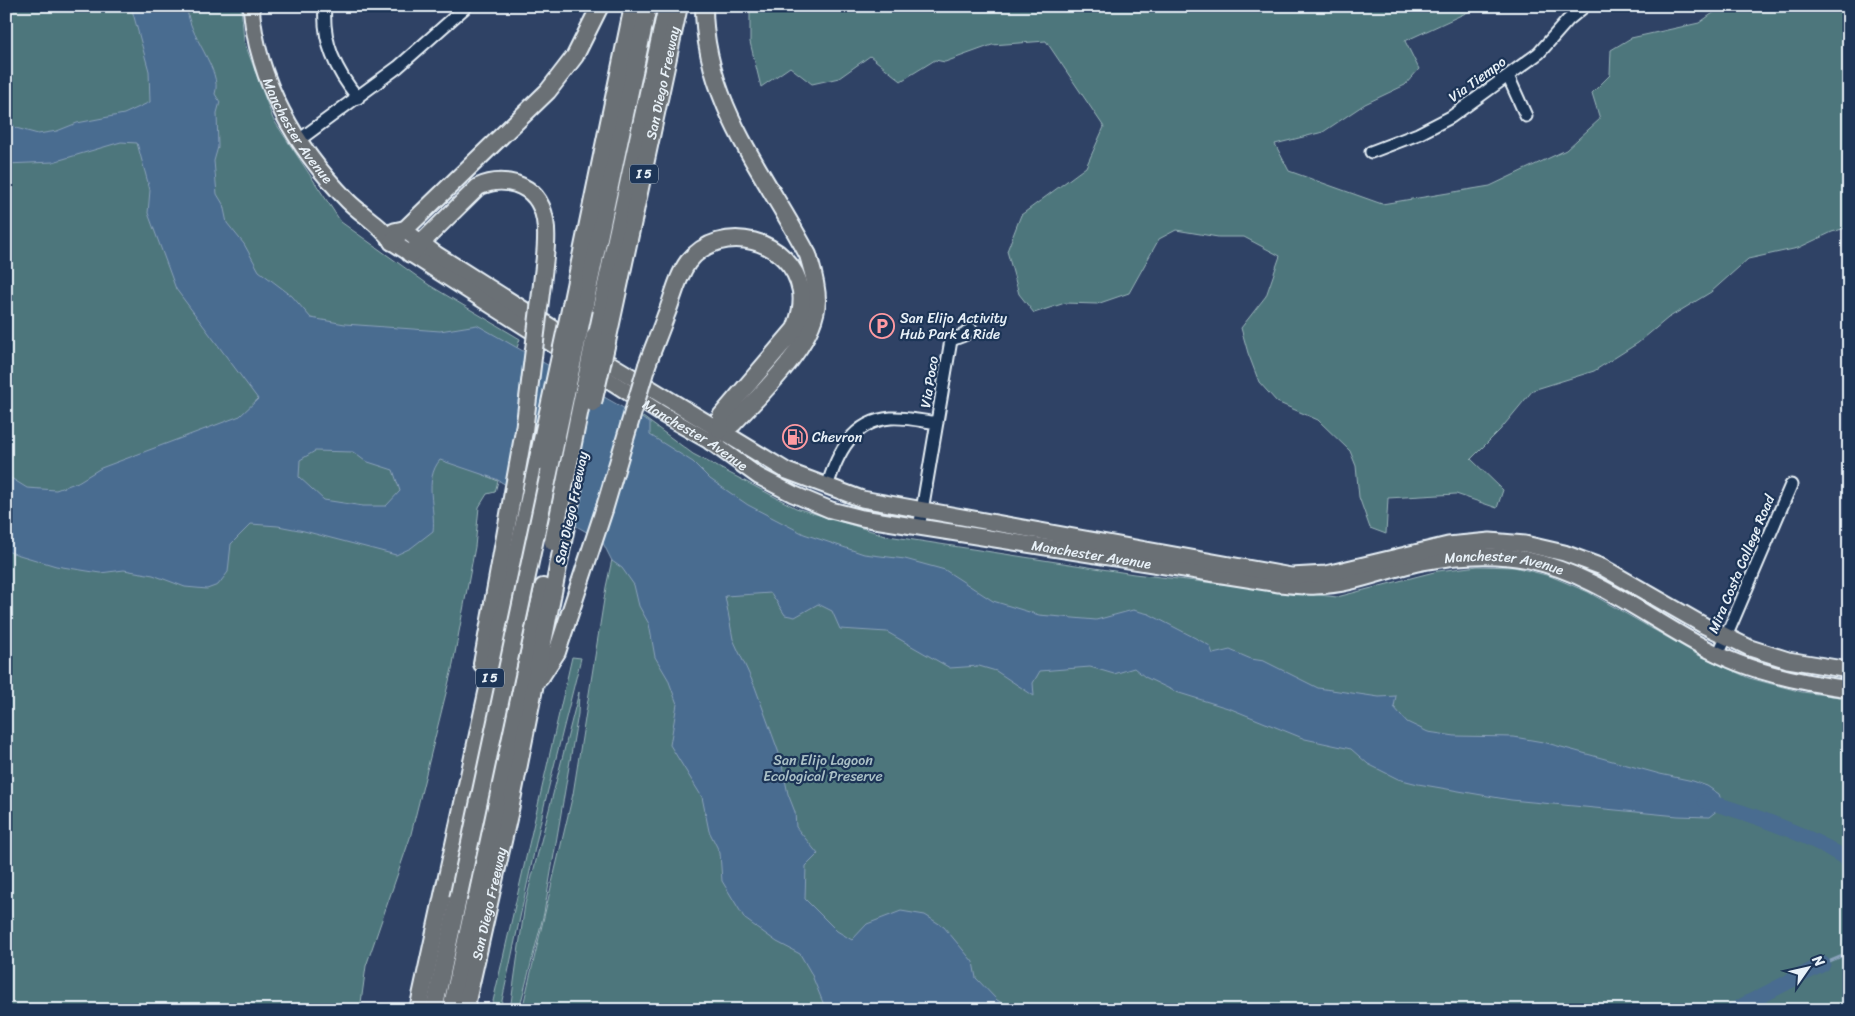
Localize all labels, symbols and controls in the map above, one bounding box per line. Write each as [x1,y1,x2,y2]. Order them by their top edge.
street label: San Diego Freeway [639,23,687,142]
street label: Via Tiempo [1443,50,1512,109]
street label: Manchester Avenue [255,74,339,190]
road number: I 5 [630,164,658,183]
place label: San Elijo Activity Hub Park & Ride [900,306,1008,347]
parking icon: San Elijo Activity Hub Park & Ride [869,313,895,339]
street label: Via Poco [913,354,946,410]
street label: Manchester Avenue [637,393,753,478]
fuel station icon: Chevron [782,424,808,450]
place label: Chevron [812,425,863,450]
street label: San Diego Freeway [547,448,596,567]
street label: Mira Costa College Road [1701,490,1783,637]
street label: Manchester Avenue [1030,533,1153,577]
street label: Manchester Avenue [1443,544,1568,583]
road number: I 5 [476,668,504,688]
park label: San Elijo Lagoon Ecological Preserve [763,748,883,789]
street label: San Diego Freeway [465,844,514,963]
north arrow [1782,944,1832,994]
text: N [1805,949,1832,972]

